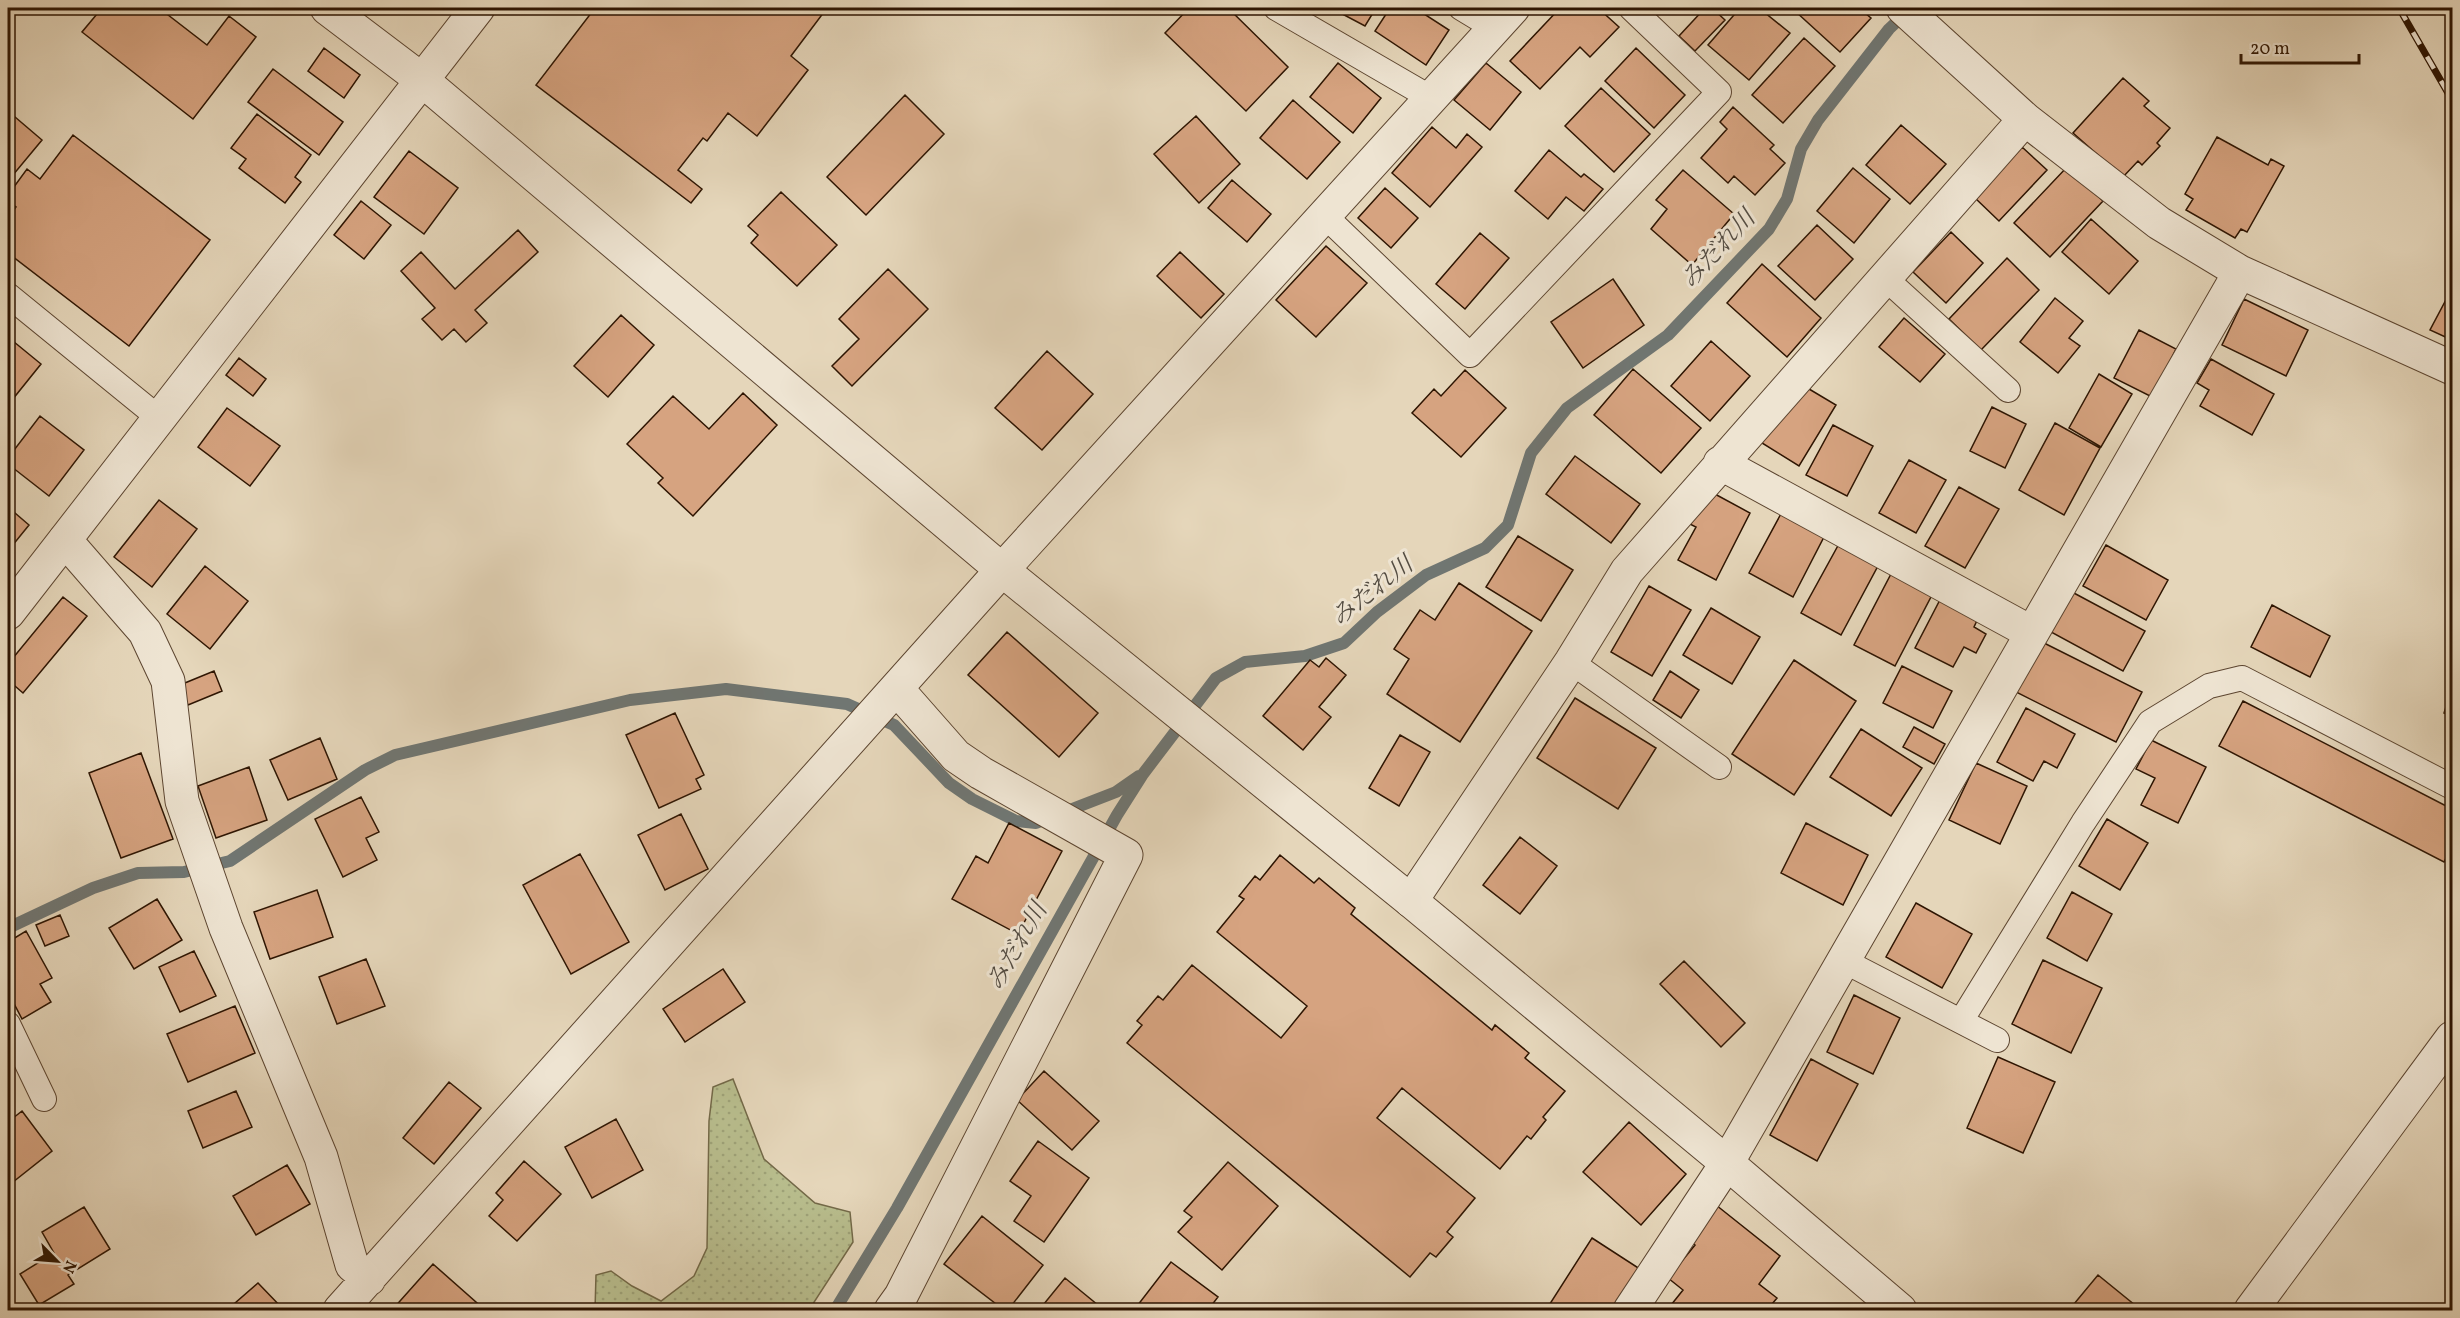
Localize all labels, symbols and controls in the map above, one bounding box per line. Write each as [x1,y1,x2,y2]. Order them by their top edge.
scale bar [2241,27,2360,65]
text: 20 m [2250,37,2290,62]
water label: みだれ川 [1674,201,1766,297]
water label: みだれ川 [1325,547,1424,635]
water label: みだれ川 [979,894,1058,997]
north arrow [27,1231,87,1291]
text: N [56,1257,81,1277]

